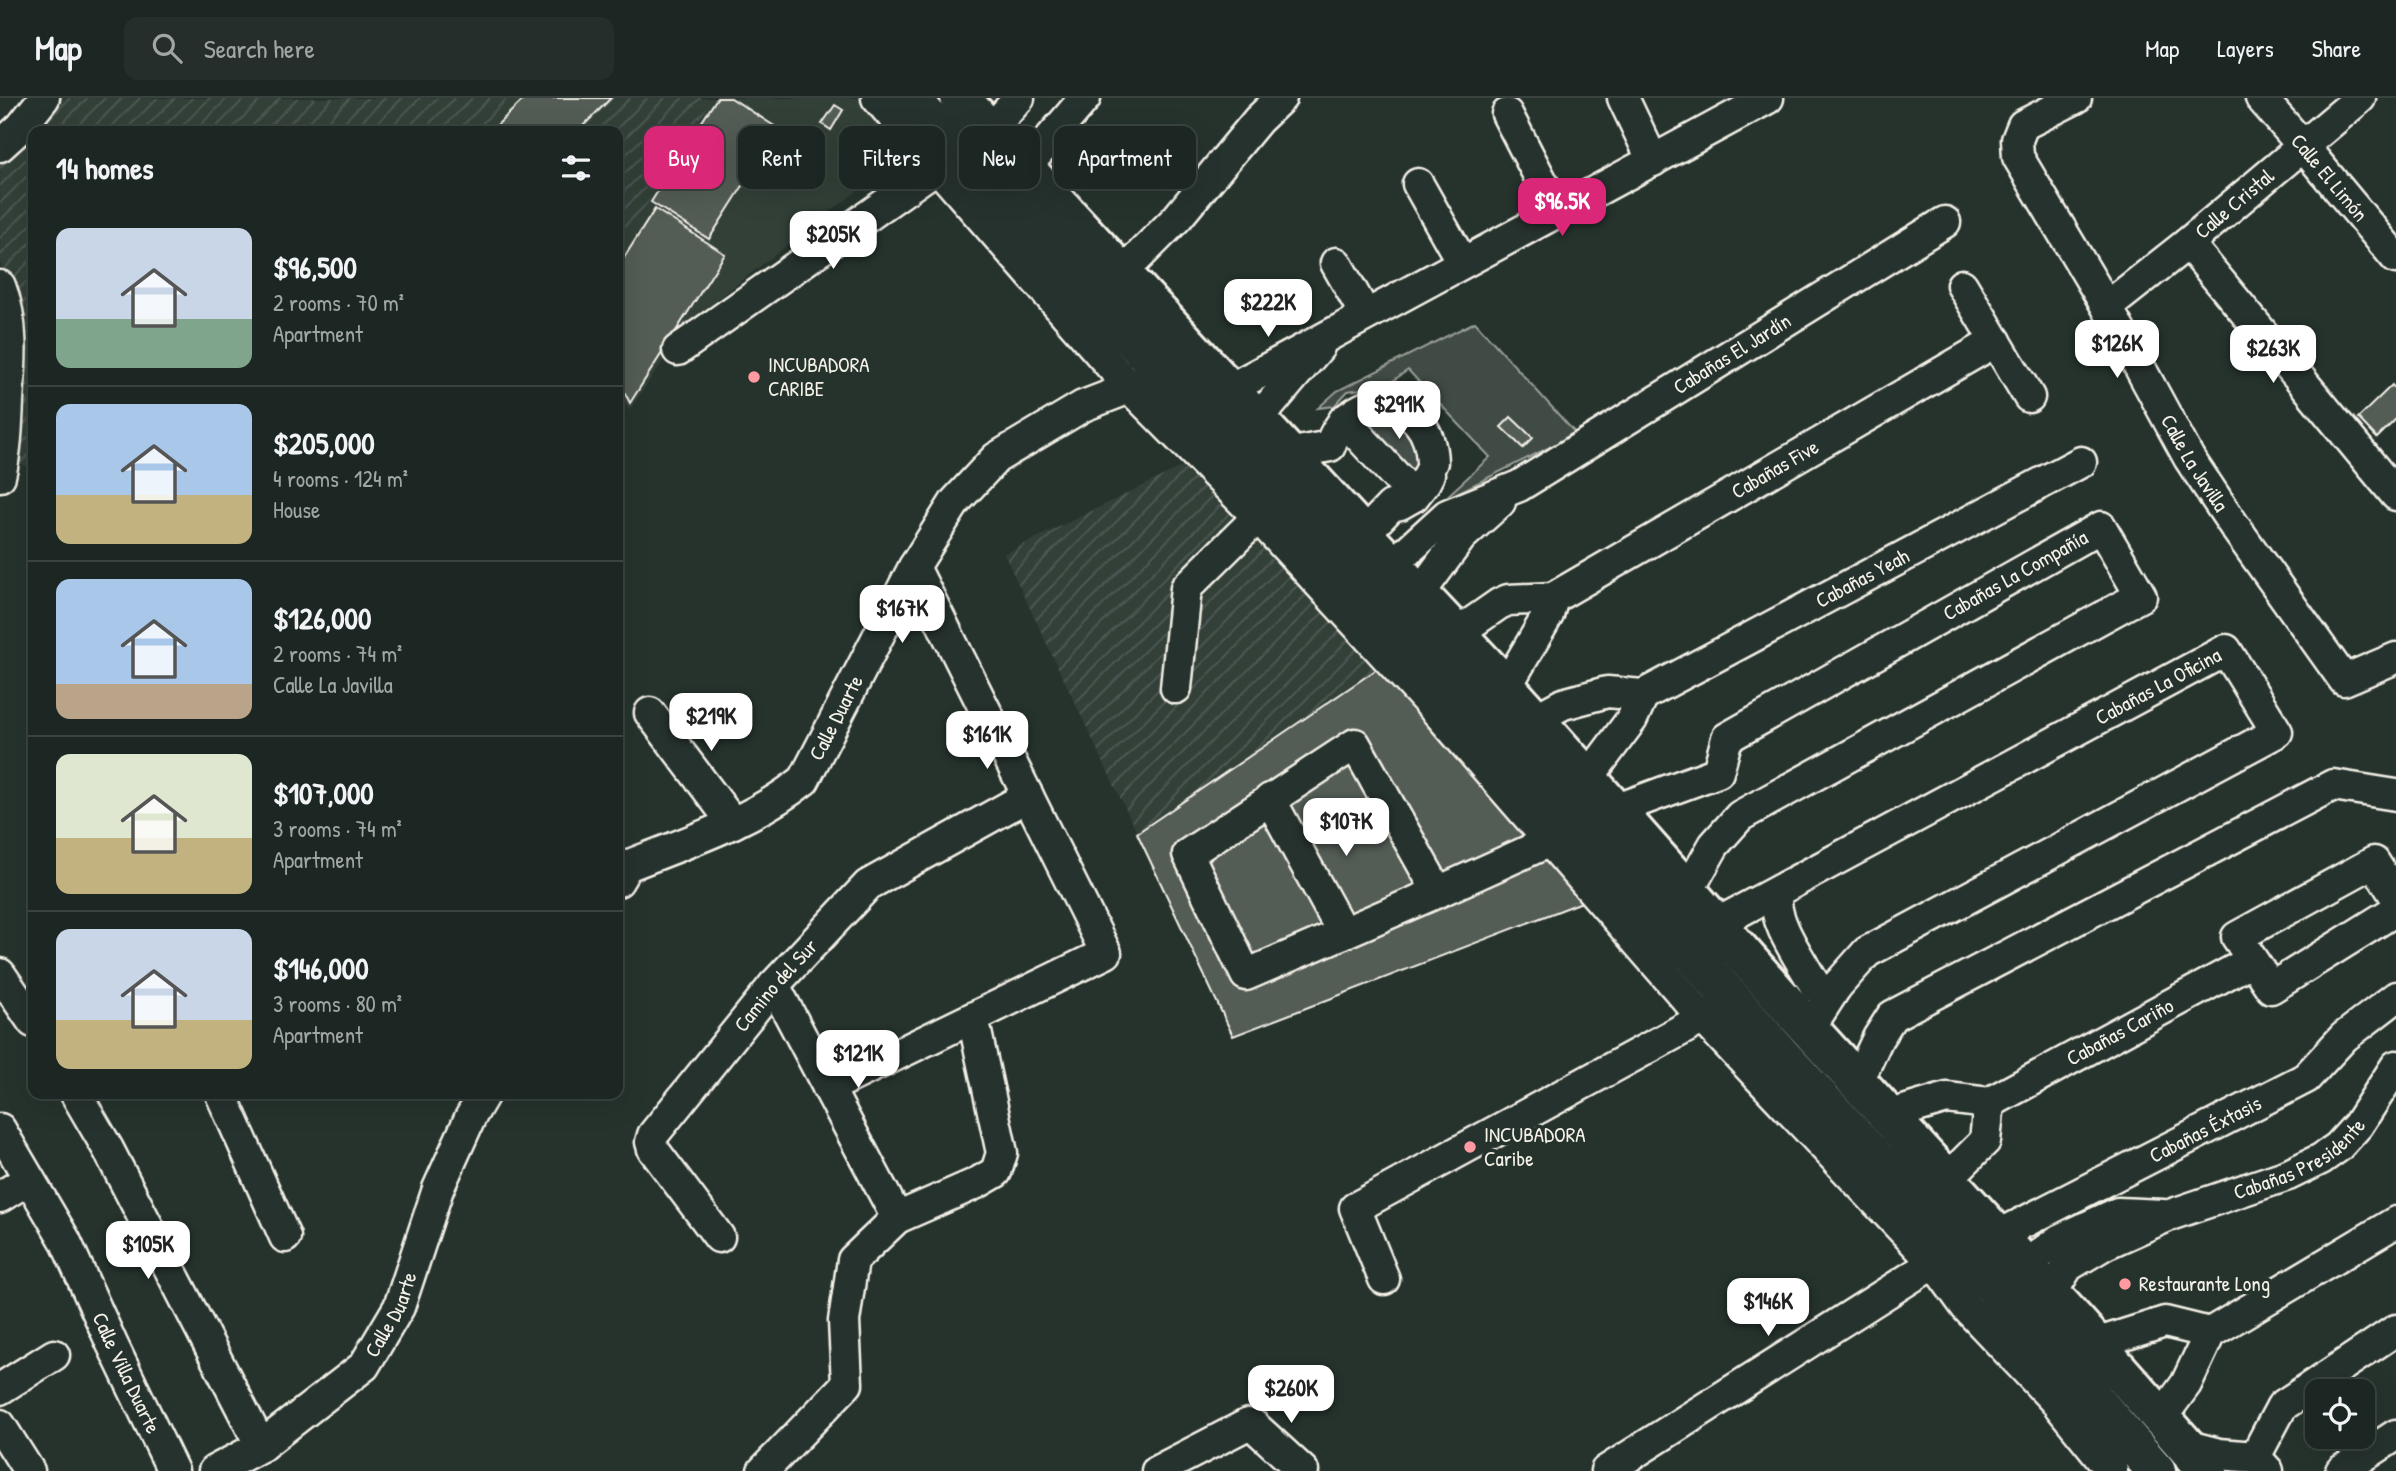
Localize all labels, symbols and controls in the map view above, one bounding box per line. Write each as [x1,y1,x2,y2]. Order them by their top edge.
search box [124,17,614,80]
text: Map [35,26,82,70]
icon: search [148,29,186,67]
text: Search here [204,31,315,66]
text: Map [2145,32,2179,64]
text: Layers [2217,32,2274,64]
text: Share [2312,32,2361,64]
chip: Buy [644,126,724,189]
chip: Rent [738,126,825,189]
chip: Filters [839,126,945,189]
chip: New [959,126,1040,189]
chip: Apartment [1054,126,1196,189]
street label: Calle El Limón [2285,127,2375,228]
text: 14 homes [56,148,154,188]
icon: filters [557,149,595,187]
street label: Calle Cristal [2188,161,2280,245]
pin: $96.5K [1505,178,1619,238]
text: $96.5K [1534,185,1590,216]
pin: $205K [784,212,882,271]
text: $205K [806,218,860,249]
text: $96,500 [273,247,357,287]
icon: home [112,256,196,340]
pin: $222K [1219,280,1317,339]
text: $222K [1240,286,1296,317]
text: 2 rooms · 70 m² [273,287,404,318]
street label: Cabañas El Jardín [1667,306,1796,401]
text: Apartment [273,318,363,349]
pin: $126K [2068,320,2166,380]
pin: $263K [2224,326,2322,385]
text: $126K [2091,327,2143,358]
text: $263K [2246,332,2300,363]
place label: INCUBADORA CARIBE [768,350,870,403]
marker: INCUBADORA CARIBE [746,369,762,385]
pin: $291K [1350,382,1448,441]
text: $291K [1373,388,1425,419]
street label: Calle La Javilla [2154,409,2236,517]
text: $205,000 [273,423,375,463]
icon: home [112,432,196,516]
street label: Cabañas Five [1726,432,1824,506]
text: 4 rooms · 124 m² [273,463,408,494]
text: House [273,494,320,525]
street label: Cabañas La Compañía [1937,522,2093,627]
street label: Cabañas Yeah [1810,541,1914,615]
pin: $167K [853,586,951,645]
text: $167K [876,592,928,623]
text: $126,000 [273,598,372,638]
icon: home [112,607,196,691]
text: 2 rooms · 74 m² [273,638,402,669]
street label: Cabañas La Oficina [2090,640,2226,732]
text: Calle La Javilla [273,669,393,700]
street label: Calle Duarte [802,670,870,765]
pin: $219K [662,694,760,753]
text: $219K [685,700,737,731]
pin: $161K [938,712,1036,771]
text: $161K [962,718,1012,749]
text: $107,000 [273,773,374,813]
icon: home [112,782,196,866]
pin: $107K [1297,798,1395,858]
text: $107K [1319,805,1373,836]
text: 3 rooms · 74 m² [273,813,402,844]
text: Apartment [273,844,363,875]
street label: Camino del Sur [727,932,824,1038]
text: $146,000 [273,948,369,988]
icon: home [112,957,196,1041]
text: 3 rooms · 80 m² [273,988,402,1019]
street label: Cabañas Cariño [2061,991,2179,1072]
text: Apartment [273,1019,363,1050]
pin: $121K [809,1030,907,1090]
text: $121K [832,1037,884,1068]
street label: Cabañas Éxtasis [2144,1088,2266,1170]
street label: Cabañas Presidente [2229,1113,2372,1206]
place label: INCUBADORA Caribe [1484,1120,1586,1173]
marker: INCUBADORA Caribe [1462,1139,1478,1155]
pin: $105K [99,1222,197,1281]
text: $105K [122,1228,174,1259]
street label: Calle Duarte [357,1268,424,1363]
place label: Restaurante Long [2139,1269,2270,1298]
marker: Restaurante Long [2117,1276,2133,1292]
pin: $146K [1719,1278,1817,1338]
text: $146K [1743,1285,1793,1316]
street label: Calle Villa Duarte [86,1308,168,1438]
pin: $260K [1242,1366,1340,1425]
text: $260K [1264,1372,1318,1403]
map controls [2305,1379,2375,1449]
button: locate [2305,1379,2375,1449]

